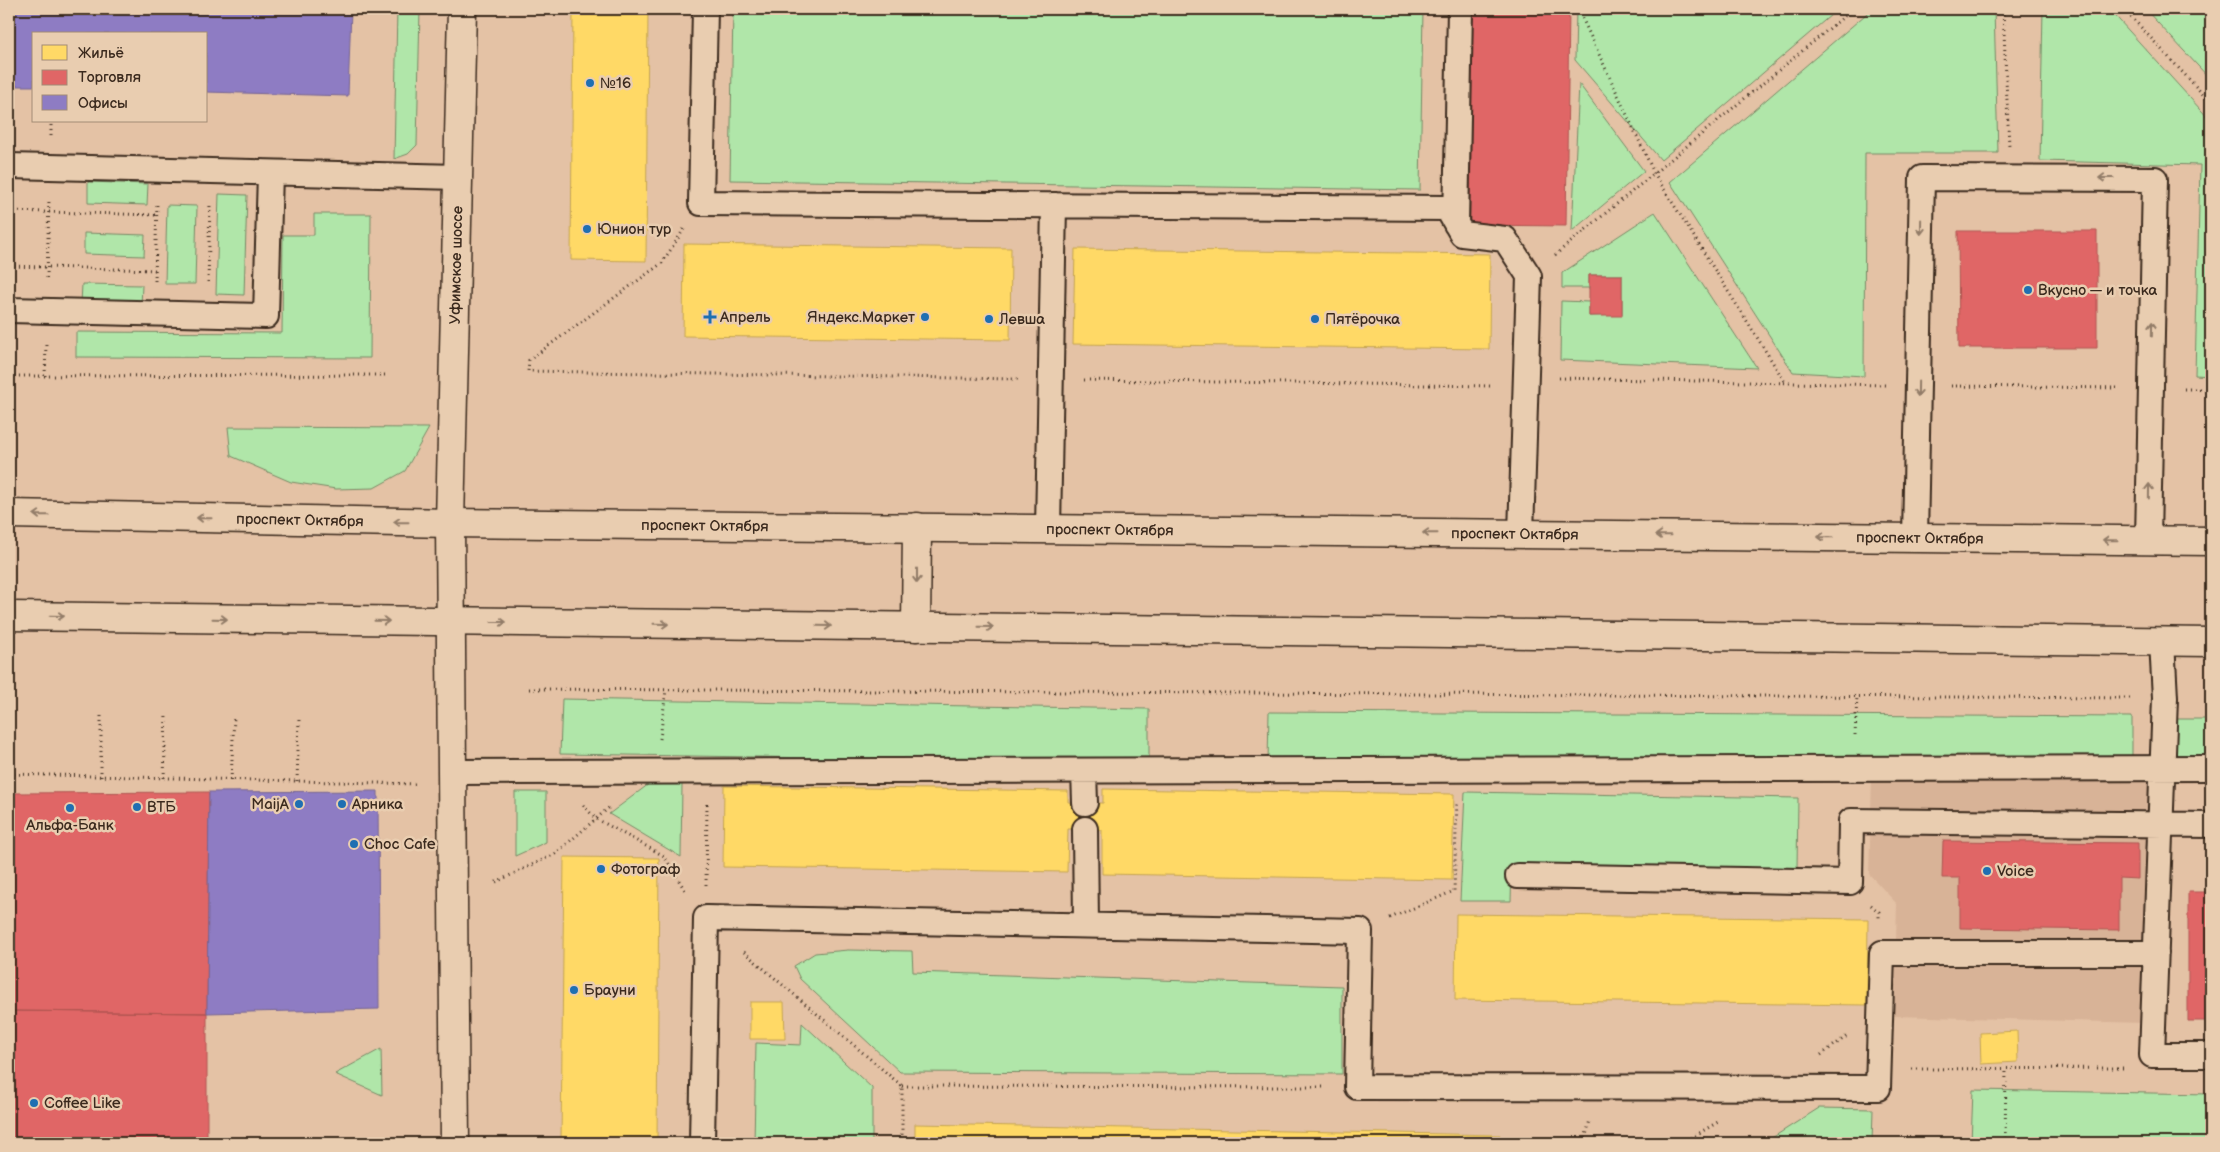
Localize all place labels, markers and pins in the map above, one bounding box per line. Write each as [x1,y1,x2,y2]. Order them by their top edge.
place label: №16 [600,74,631,93]
marker: №16 [584,77,596,89]
place label: Юнион тур [597,220,672,239]
marker: Юнион тур [581,223,593,235]
place label: Вкусно — и точка [2038,281,2157,300]
marker: Вкусно — и точка [2022,284,2034,296]
place label: Апрель [719,308,771,327]
place label: Яндекс.Маркет [807,308,915,327]
place label: Левша [998,310,1045,329]
place label: Пятёрочка [1325,310,1400,329]
marker: Апрель [704,311,716,323]
marker: Яндекс.Маркет [919,311,931,323]
marker: Левша [983,313,995,325]
marker: Пятёрочка [1309,313,1321,325]
place label: MaijA [251,795,290,814]
place label: Арника [351,795,403,814]
place label: ВТБ [147,798,176,817]
marker: MaijA [293,798,305,810]
marker: Арника [336,798,348,810]
marker: ВТБ [131,801,143,813]
marker: Альфа-Банк [64,802,76,814]
place label: Альфа-Банк [25,816,114,835]
place label: Choc Cafe [364,835,436,854]
marker: Choc Cafe [348,838,360,850]
place label: Фотограф [611,860,681,879]
place label: Voice [1997,862,2034,881]
marker: Фотограф [595,863,607,875]
marker: Voice [1981,865,1993,877]
place label: Брауни [584,981,636,1000]
marker: Брауни [568,984,580,996]
place label: Coffee Like [44,1094,121,1113]
marker: Coffee Like [28,1097,40,1109]

